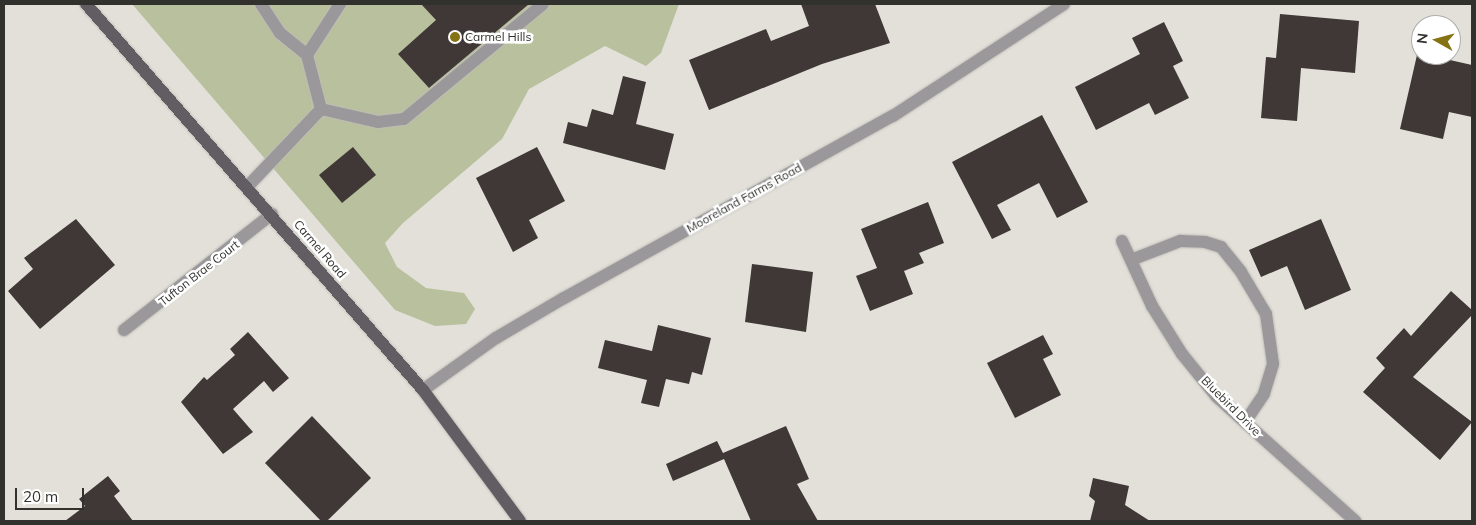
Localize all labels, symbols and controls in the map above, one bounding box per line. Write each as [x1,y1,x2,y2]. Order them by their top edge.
north arrow [1411,15,1461,65]
place label: Carmel Hills [465,30,531,44]
marker: Carmel Hills [449,31,461,43]
text: N [1413,32,1432,45]
street label: Mooreland Farms Road [684,160,804,236]
street label: Carmel Road [291,217,349,281]
street label: Tufton Brae Court [156,237,242,309]
street label: Bluebird Drive [1198,373,1264,439]
scale bar [18,478,86,510]
text: 20 m [23,487,58,506]

